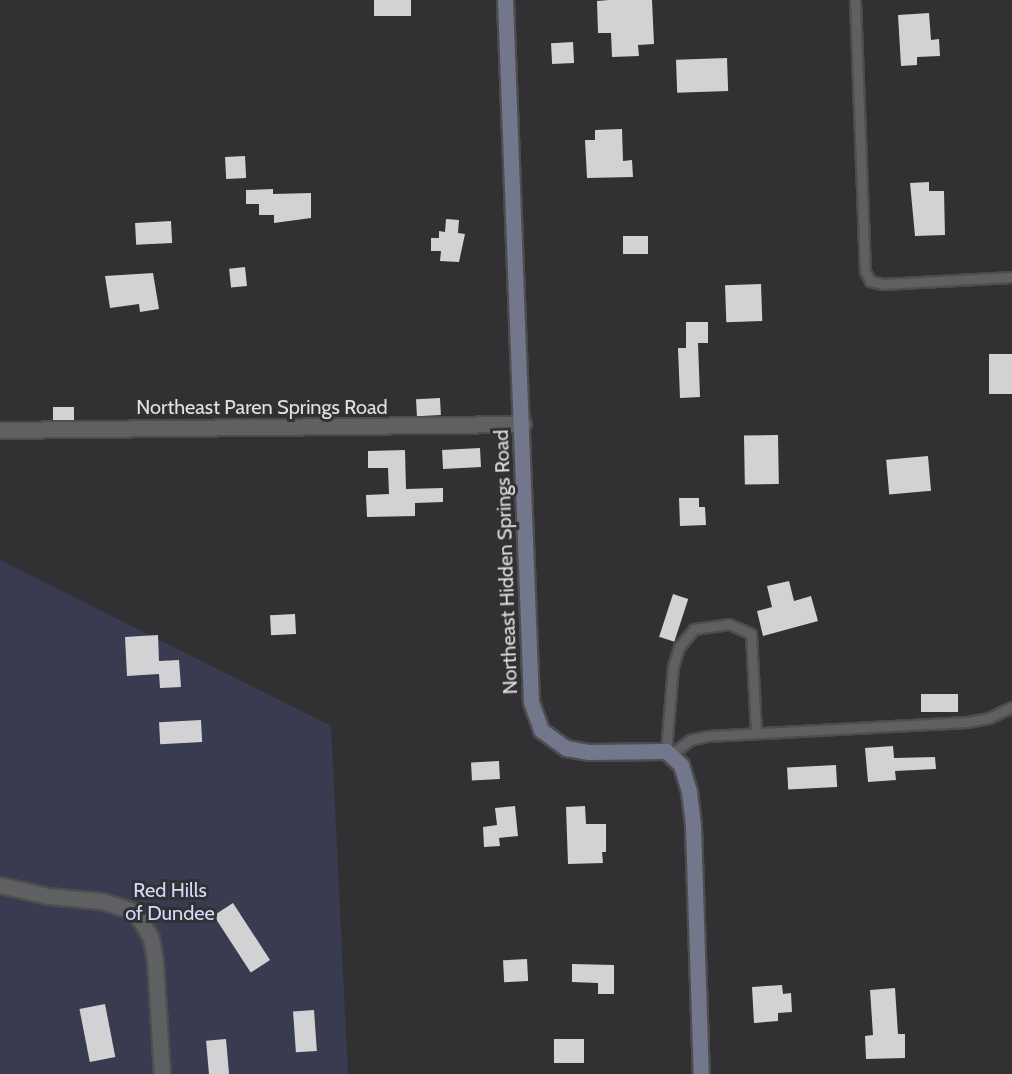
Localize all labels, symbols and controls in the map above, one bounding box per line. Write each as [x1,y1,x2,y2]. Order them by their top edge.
street label: Northeast Paren Springs Road [136,395,388,419]
street label: Northeast Hidden Springs Road [489,429,523,695]
park label: Red Hills of Dundee [125,878,215,925]

